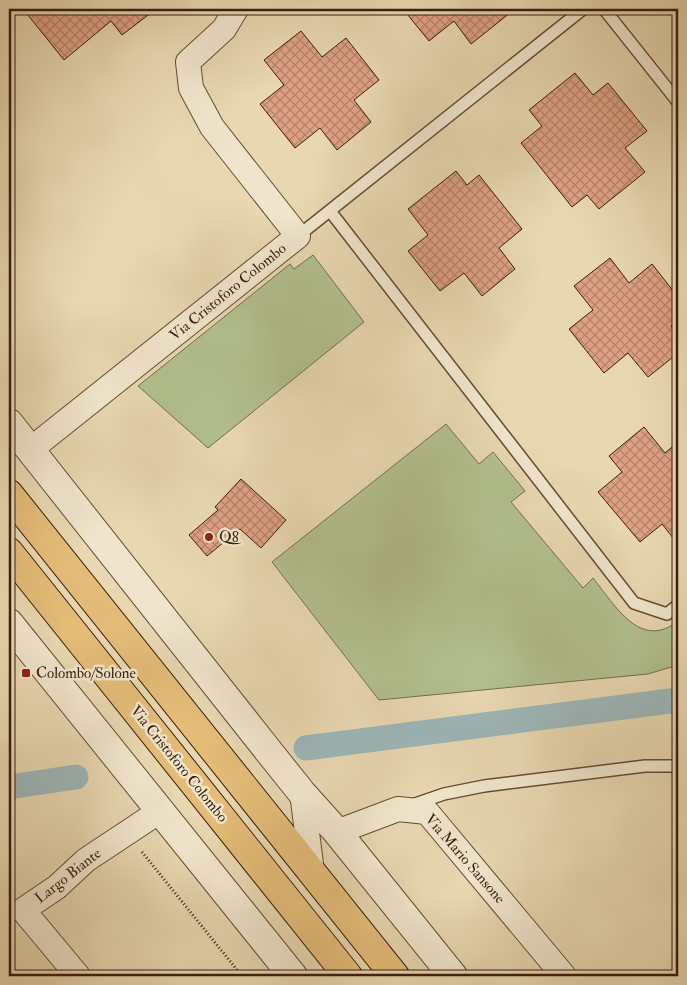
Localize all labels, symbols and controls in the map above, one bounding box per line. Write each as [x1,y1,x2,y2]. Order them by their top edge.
street label: Via Cristoforo Colombo [166,239,290,345]
place label: Q8 [219,528,241,547]
marker: Q8 [203,531,215,543]
place label: Colombo/Solone [36,664,136,683]
marker: Colombo/Solone [20,667,32,679]
street label: Via Cristoforo Colombo [126,702,232,826]
street label: Via Mario Sansone [421,810,509,908]
street label: Largo Biante [31,844,105,908]

